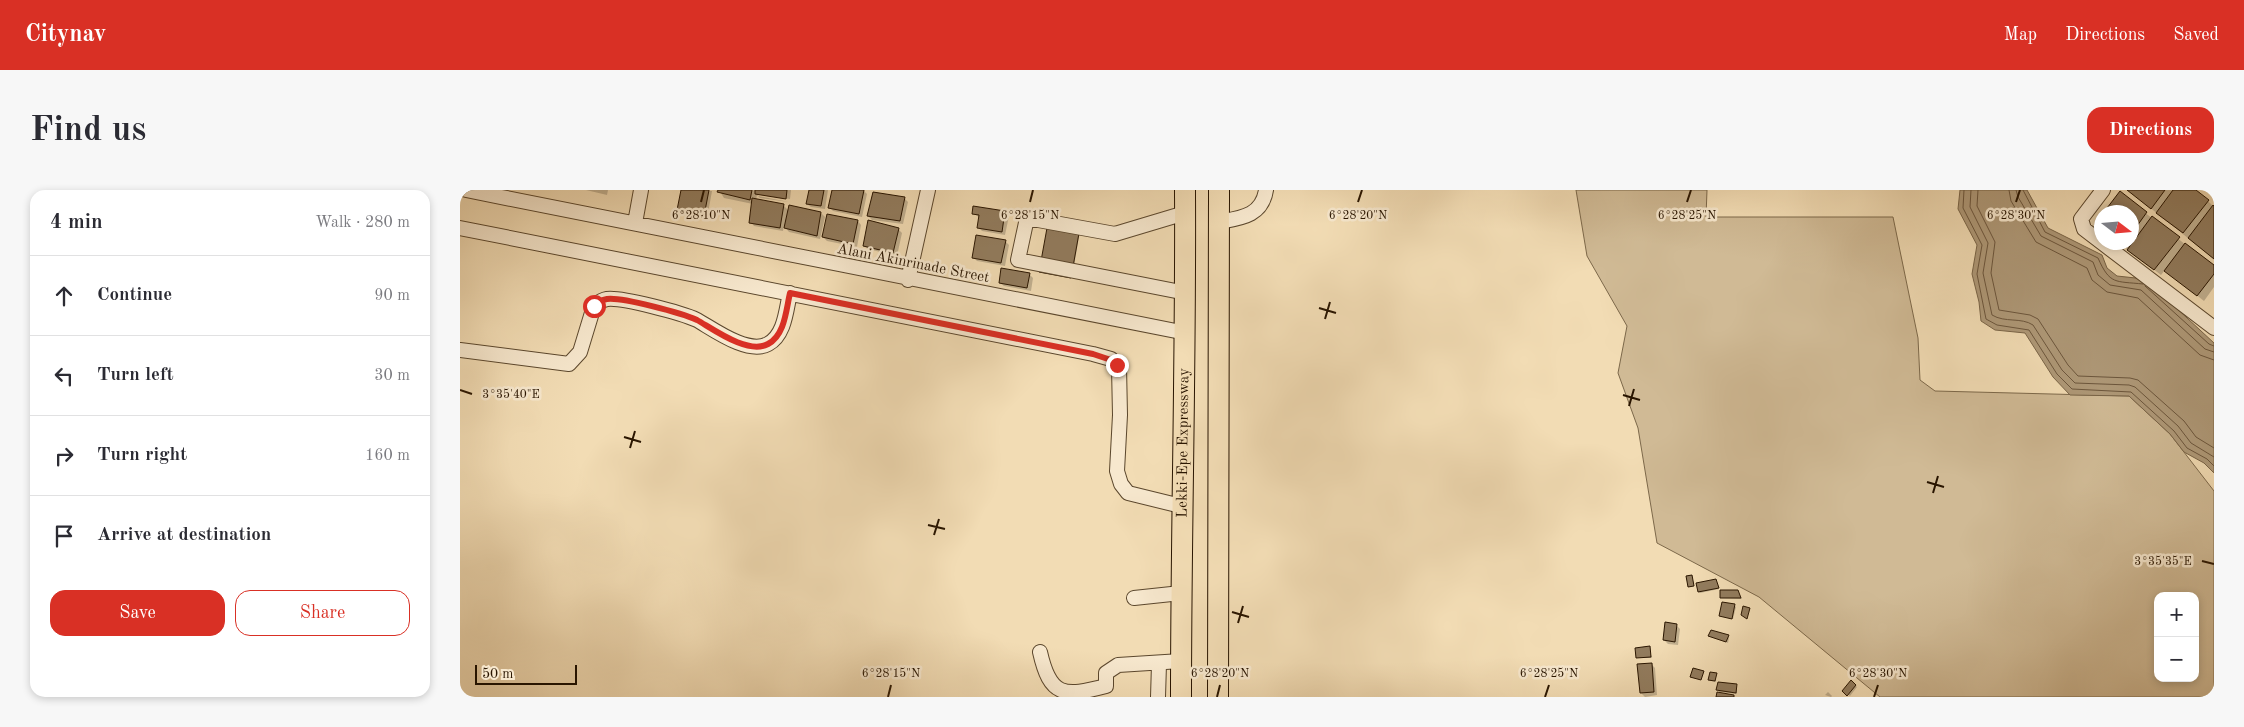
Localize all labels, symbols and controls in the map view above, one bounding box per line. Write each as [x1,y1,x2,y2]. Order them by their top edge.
text: Citynav [25,23,106,47]
text: Map [2004,26,2037,44]
text: Directions [2065,26,2145,44]
text: Saved [2173,26,2219,44]
button: Directions [2087,107,2214,153]
text: Find us [30,113,146,148]
north arrow [2094,205,2139,250]
text: 6°28'15"N [1001,209,1059,222]
text: 6°28'25"N [1658,209,1716,222]
text: 6°28'10"N [672,210,730,222]
text: 6°28'20"N [1329,210,1387,222]
text: 6°28'30"N [1987,210,2045,222]
text: 4 min [50,212,103,233]
text: Walk · 280 m [315,215,410,231]
street label: Alani Akinrinade Street [835,242,991,286]
icon: ahead [50,282,78,310]
text: Continue [97,286,172,305]
text: 90 m [374,288,410,304]
route start [583,295,606,318]
route end [1106,354,1129,377]
icon: left [50,362,78,390]
text: Turn left [97,366,174,385]
text: 30 m [374,368,410,384]
street label: Lekki-Epe Expressway [1175,368,1192,518]
text: 3°35'40"E [482,388,540,401]
icon: right [50,442,78,470]
text: Turn right [97,446,187,465]
text: 160 m [365,448,410,464]
icon: arrive [50,522,78,550]
text: Arrive at destination [97,526,271,545]
text: 3°35'35"E [2134,555,2192,568]
button: Save [50,590,225,636]
button: Share [235,590,410,636]
map controls [2154,592,2199,682]
button: + [2154,592,2199,637]
button: − [2154,637,2199,682]
scale bar [475,662,578,685]
text: 50 m [482,667,513,681]
text: 6°28'15"N [862,667,920,680]
text: 6°28'25"N [1520,667,1578,680]
text: 6°28'20"N [1191,668,1249,680]
text: 6°28'30"N [1849,668,1907,680]

